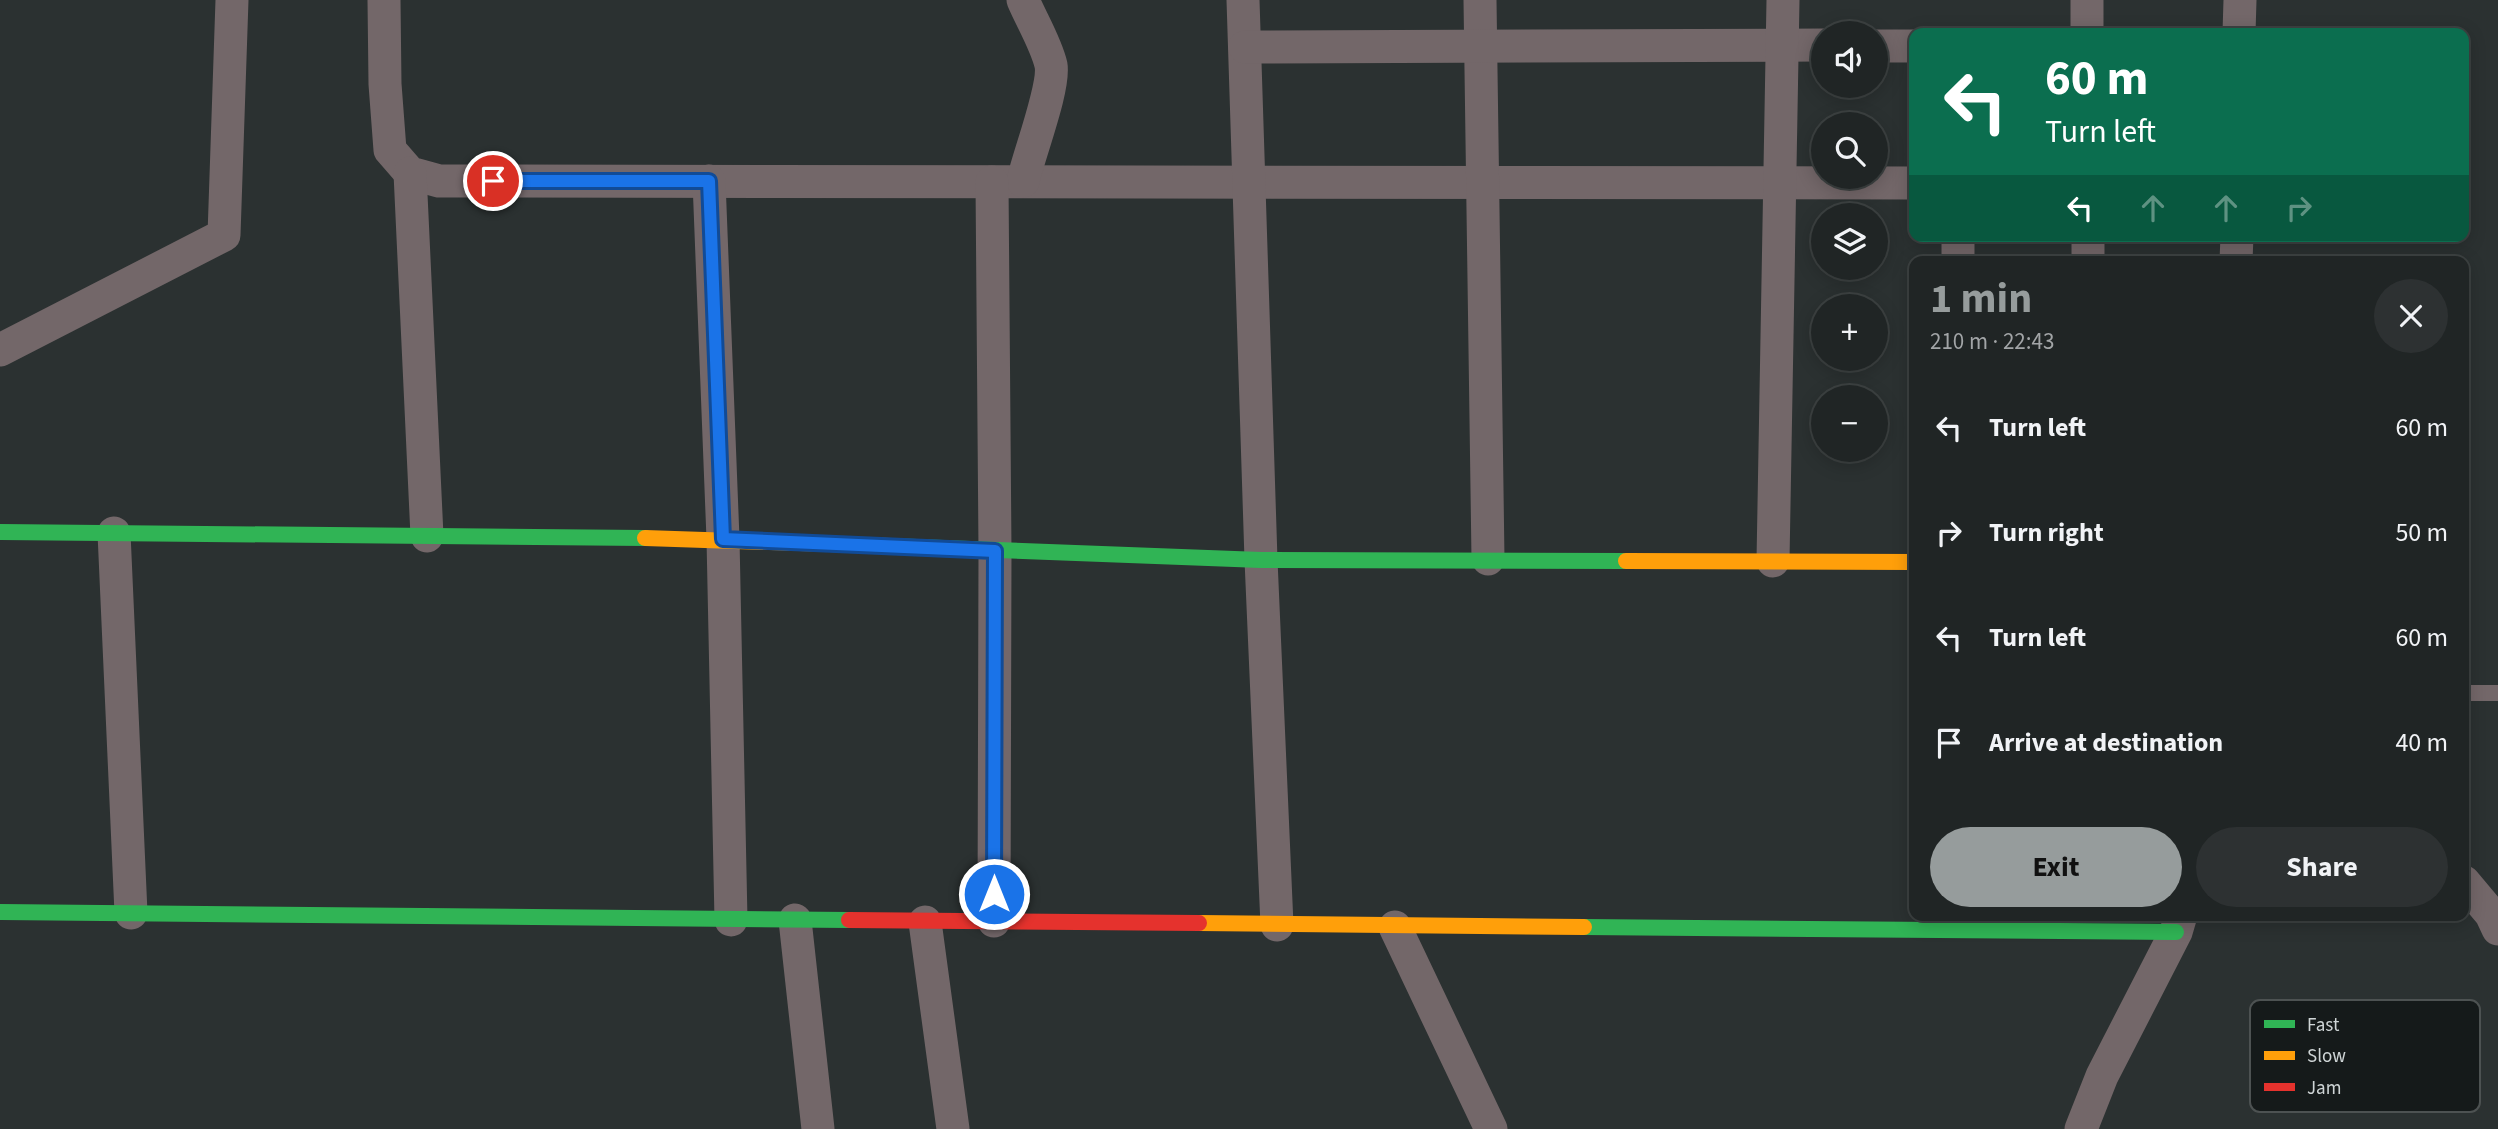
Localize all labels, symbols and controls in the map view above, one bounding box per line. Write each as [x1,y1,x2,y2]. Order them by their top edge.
map controls [1811,21,1888,462]
button: sound [1811,21,1888,98]
text: 60 m [2045,44,2149,114]
icon: left [1930,56,2021,147]
text: Turn left [2045,109,2156,155]
button: search [1811,112,1888,189]
pin [463,151,523,211]
icon: arrive [474,162,512,200]
icon: left [2061,189,2099,227]
icon: ahead [2134,189,2172,227]
icon: ahead [2207,189,2245,227]
icon: right [2280,189,2318,227]
button: layers [1811,203,1888,280]
text: 1 min [1930,269,2032,329]
button: close [2374,279,2448,353]
button: + [1811,294,1888,371]
text: 210 m · 22:43 [1930,325,2054,358]
button: − [1811,385,1888,462]
icon: left [1930,409,1968,447]
text: Turn left [1989,409,2086,446]
text: 60 m [2395,409,2448,446]
icon: right [1930,514,1968,552]
text: Turn right [1989,514,2104,551]
text: 50 m [2395,514,2448,551]
icon: left [1930,619,1968,657]
text: Turn left [1989,619,2086,656]
text: 60 m [2395,619,2448,656]
icon: arrive [1930,724,1968,762]
text: Arrive at destination [1989,724,2223,761]
text: 40 m [2395,724,2448,761]
button: Exit [1930,827,2182,907]
button: Share [2196,827,2448,907]
position arrow [957,857,1031,931]
legend [2250,1000,2480,1112]
text: Fast [2307,1012,2340,1039]
text: Slow [2307,1043,2346,1070]
text: Jam [2307,1075,2341,1102]

